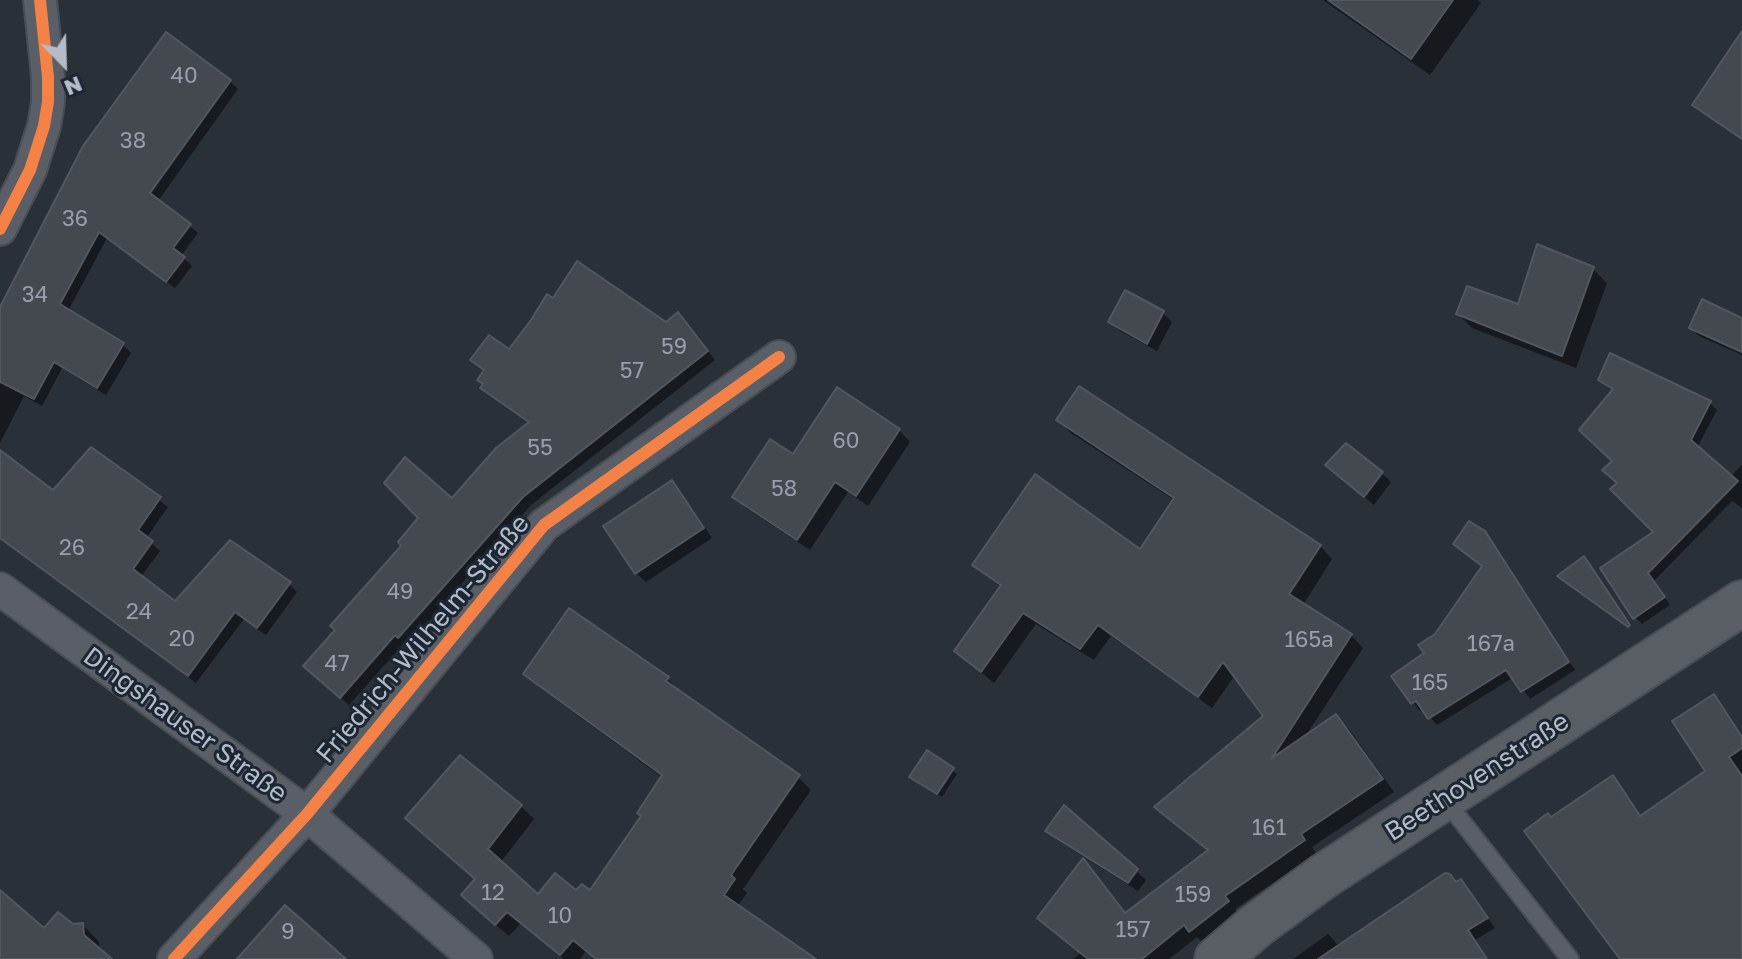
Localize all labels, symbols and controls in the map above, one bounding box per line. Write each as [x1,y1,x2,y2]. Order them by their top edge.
north arrow [24,24,104,104]
house number: 40 [170,63,198,89]
text: N [61,71,87,102]
house number: 38 [120,128,146,154]
house number: 36 [62,206,88,232]
house number: 34 [22,282,48,308]
house number: 59 [661,334,687,360]
house number: 57 [620,358,644,384]
house number: 60 [833,428,859,454]
house number: 55 [527,435,553,461]
house number: 58 [771,476,797,502]
street label: Friedrich-Wilhelm-Straße [310,508,536,770]
house number: 26 [59,535,85,561]
house number: 49 [387,579,413,605]
house number: 24 [126,599,152,625]
house number: 20 [169,626,195,652]
house number: 165a [1284,627,1334,653]
house number: 167a [1467,631,1515,657]
street label: Dingshauser Straße [77,641,293,809]
house number: 47 [324,651,350,677]
house number: 165 [1412,670,1448,696]
street label: Beethovenstraße [1379,706,1575,848]
house number: 161 [1252,815,1286,841]
house number: 12 [481,880,505,906]
house number: 159 [1175,882,1211,908]
house number: 10 [548,903,572,929]
house number: 157 [1115,917,1151,943]
house number: 9 [281,919,295,945]

